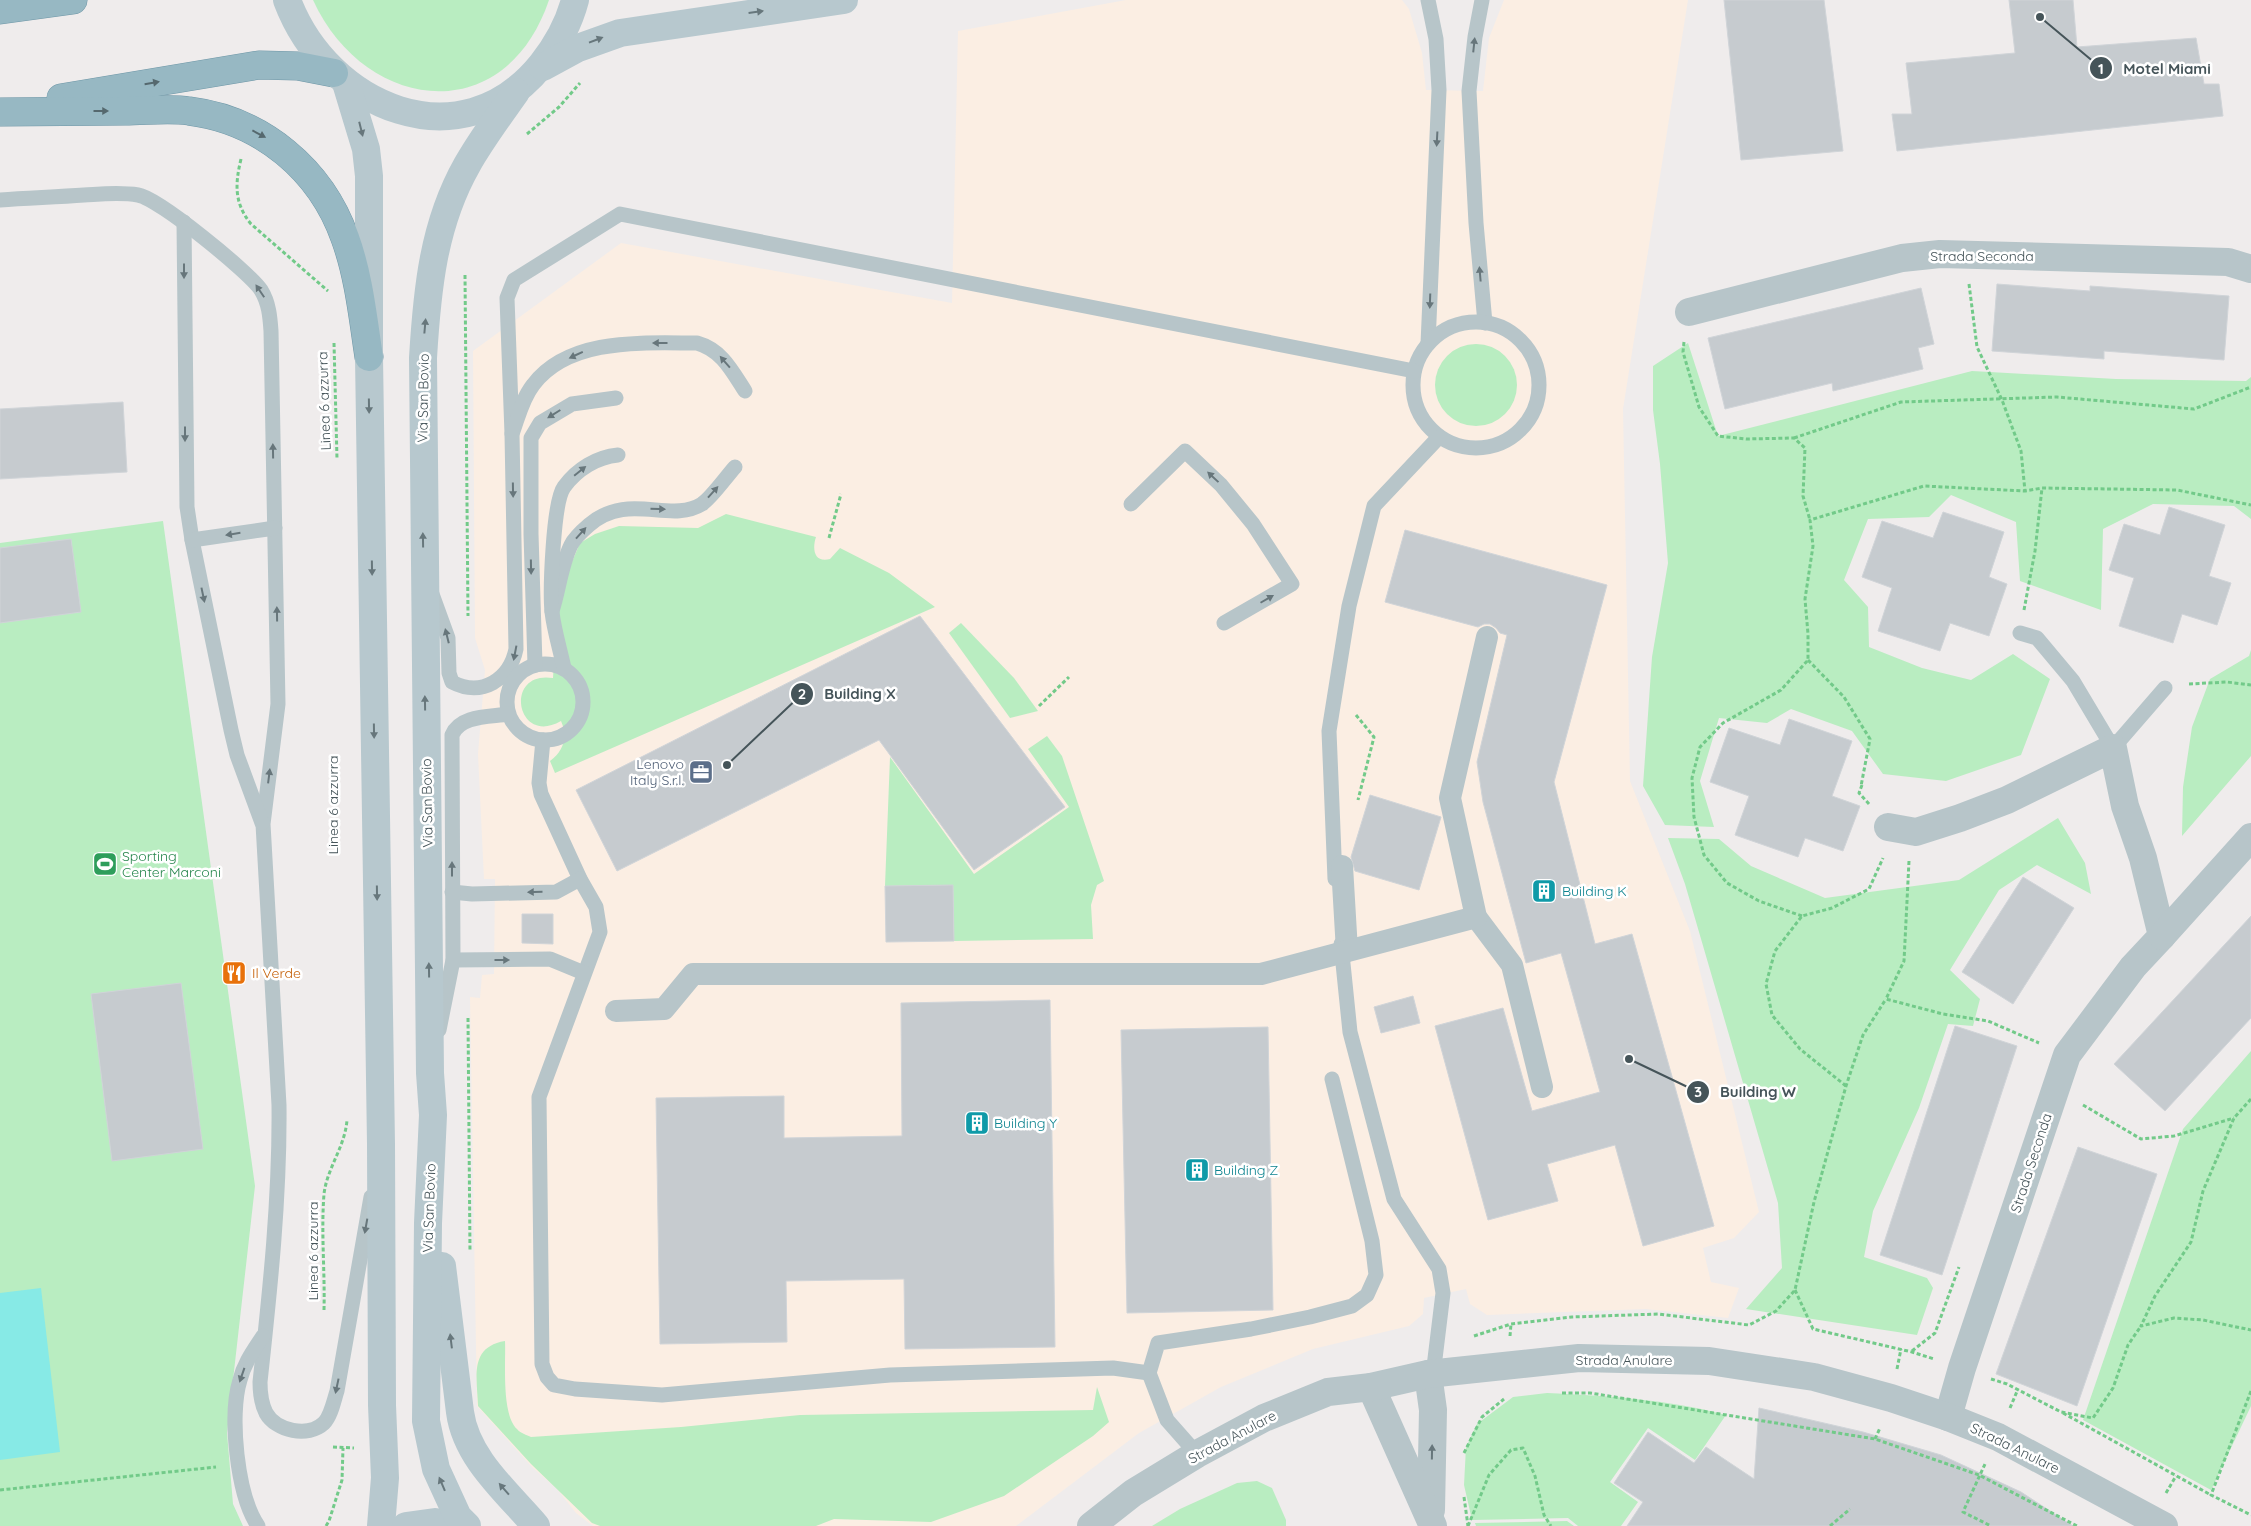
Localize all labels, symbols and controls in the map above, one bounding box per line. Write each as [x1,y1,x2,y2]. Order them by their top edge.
one-way arrow [748,8,764,16]
one-way arrow [589,36,604,43]
one-way arrow [1470,37,1478,53]
callout: Motel Miami [2088,53,2221,83]
text: 1 [2098,59,2104,78]
text: Motel Miami [2123,59,2211,78]
one-way arrow [144,78,160,86]
one-way arrow [93,107,109,115]
one-way arrow [357,122,365,137]
one-way arrow [252,130,267,138]
one-way arrow [1433,131,1441,147]
street label: Strada Seconda [1930,247,2034,265]
one-way arrow [180,263,188,279]
one-way arrow [1476,266,1484,282]
one-way arrow [255,284,265,298]
one-way arrow [1425,294,1433,310]
one-way arrow [421,317,429,333]
one-way arrow [652,339,668,347]
street label: Linea 6 azzurra [313,351,335,451]
one-way arrow [569,352,583,360]
street label: Via San Bovio [413,353,433,443]
one-way arrow [720,356,731,369]
one-way arrow [365,398,373,414]
one-way arrow [547,410,560,419]
one-way arrow [182,426,190,442]
one-way arrow [269,443,277,459]
one-way arrow [573,466,586,477]
one-way arrow [1208,471,1220,483]
one-way arrow [509,483,517,499]
one-way arrow [707,486,719,498]
one-way arrow [650,505,666,513]
one-way arrow [575,527,586,540]
one-way arrow [225,530,241,538]
one-way arrow [419,532,427,548]
one-way arrow [527,559,535,575]
one-way arrow [368,561,376,577]
one-way arrow [199,587,207,603]
one-way arrow [1260,594,1273,603]
one-way arrow [273,605,281,621]
one-way arrow [442,628,450,643]
one-way arrow [510,645,518,661]
callout: Building X [790,679,906,709]
text: 2 [798,684,806,703]
text: Building X [824,684,896,703]
one-way arrow [421,695,429,711]
one-way arrow [370,723,378,739]
street label: Linea 6 azzurra [324,755,342,855]
place label: Lenovo Italy S.r.l. [630,755,684,789]
street label: Via San Bovio [417,758,437,848]
office icon: Lenovo Italy S.r.l. [688,759,714,785]
one-way arrow [265,767,273,783]
place label: Sporting Center Marconi [122,847,221,881]
sports icon: Sporting Center Marconi [92,851,118,877]
one-way arrow [448,861,456,877]
building icon: Building K [1531,878,1557,904]
place label: Building K [1562,882,1627,900]
one-way arrow [373,886,381,902]
one-way arrow [526,888,542,896]
one-way arrow [494,956,510,964]
restaurant icon: Il Verde [221,960,247,986]
one-way arrow [425,962,433,978]
place label: Il Verde [252,964,301,982]
callout: Building W [1685,1077,1806,1107]
text: 3 [1694,1082,1702,1101]
text: Building W [1720,1082,1796,1101]
building icon: Building Y [964,1110,990,1136]
street label: Strada Seconda [2006,1111,2056,1215]
place label: Building Y [994,1114,1057,1132]
building icon: Building Z [1184,1157,1210,1183]
place label: Building Z [1214,1161,1278,1179]
street label: Via San Bovio [418,1163,440,1253]
street label: Linea 6 azzurra [304,1201,322,1301]
one-way arrow [361,1219,369,1235]
one-way arrow [447,1333,455,1349]
street label: Strada Anulare [1576,1351,1673,1369]
one-way arrow [237,1367,245,1382]
one-way arrow [333,1379,341,1394]
street label: Strada Anulare [1185,1406,1279,1468]
street label: Strada Anulare [1967,1419,2063,1477]
one-way arrow [1428,1444,1436,1460]
one-way arrow [438,1477,446,1491]
one-way arrow [498,1484,510,1496]

